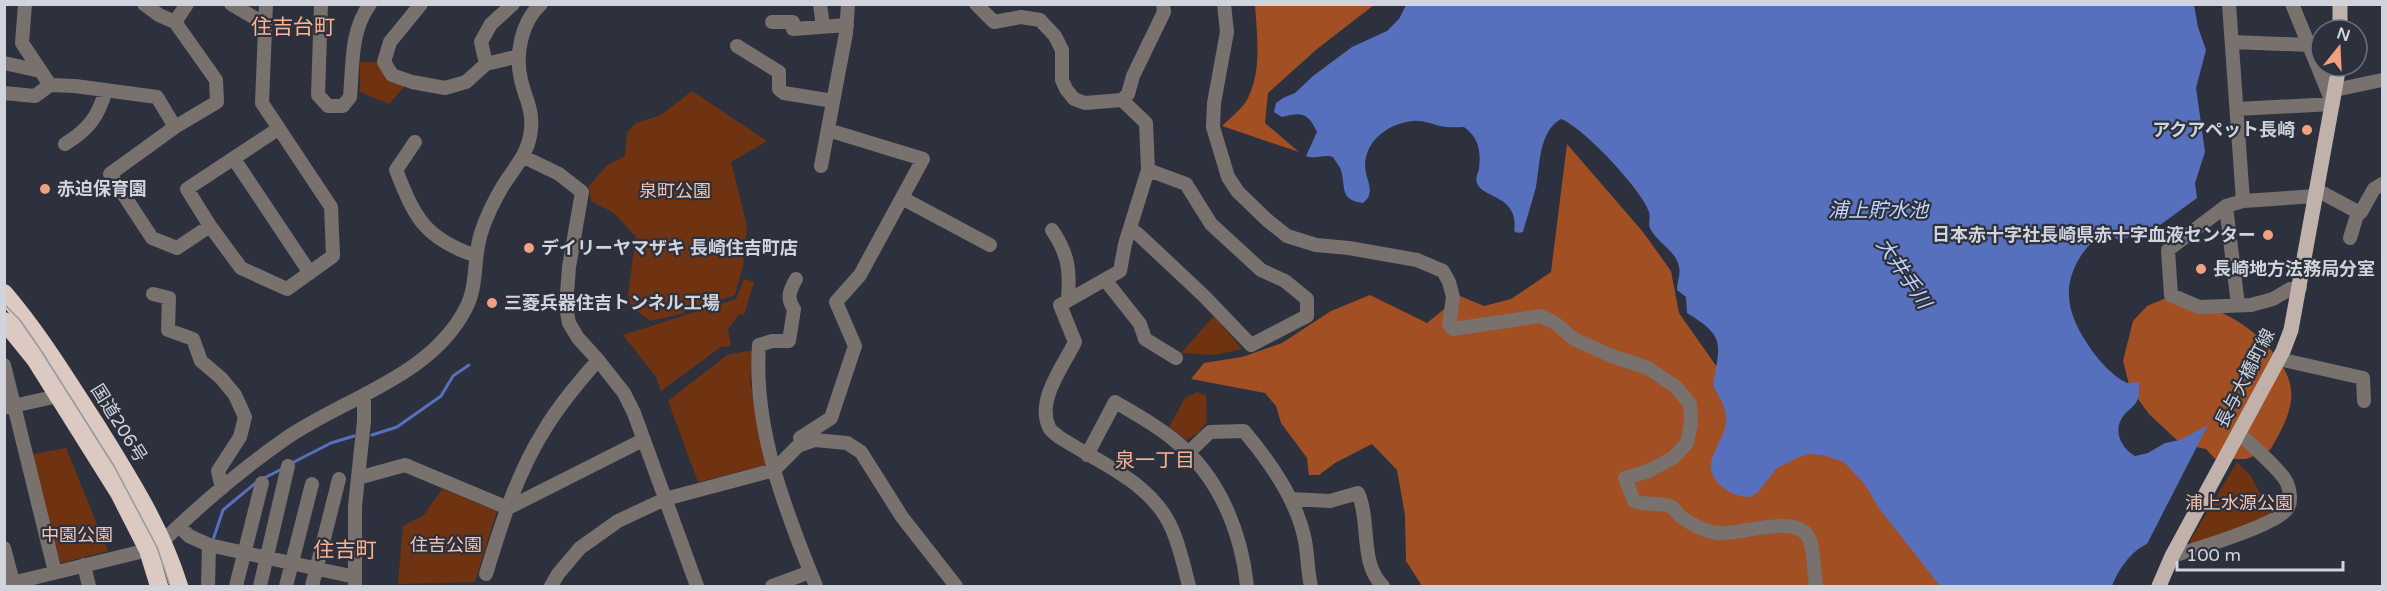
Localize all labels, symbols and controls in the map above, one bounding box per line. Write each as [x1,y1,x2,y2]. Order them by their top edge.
district label: 住吉台町 [251,15,335,40]
north arrow [2309,18,2369,78]
text: N [2334,23,2353,46]
place label: アクアペット長崎 [2152,119,2295,141]
marker: アクアペット長崎 [2300,123,2314,137]
place label: 赤迫保育園 [57,178,147,200]
park label: 泉町公園 [639,180,711,202]
marker: 赤迫保育園 [38,182,52,196]
water label: 浦上貯水池 [1828,199,1930,223]
place label: 日本赤十字社長崎県赤十字血液センター [1932,224,2256,246]
marker: 日本赤十字社長崎県赤十字血液センター [2261,228,2275,242]
water label: 大井手川 [1871,234,1937,315]
place label: デイリーヤマザキ 長崎住吉町店 [541,237,798,259]
marker: デイリーヤマザキ 長崎住吉町店 [522,241,536,255]
place label: 長崎地方法務局分室 [2213,258,2375,280]
marker: 長崎地方法務局分室 [2194,262,2208,276]
place label: 三菱兵器住吉トンネル工場 [504,292,720,314]
marker: 三菱兵器住吉トンネル工場 [485,296,499,310]
street label: 長与大橋町線 [2211,325,2279,431]
street label: 国道206号 [86,380,152,466]
district label: 泉一丁目 [1115,449,1195,473]
park label: 浦上水源公園 [2185,492,2293,514]
park label: 中園公園 [41,524,113,546]
park label: 住吉公園 [410,534,482,556]
scale bar [2177,534,2344,572]
district label: 住吉町 [314,538,377,563]
text: 100 m [2186,544,2241,566]

